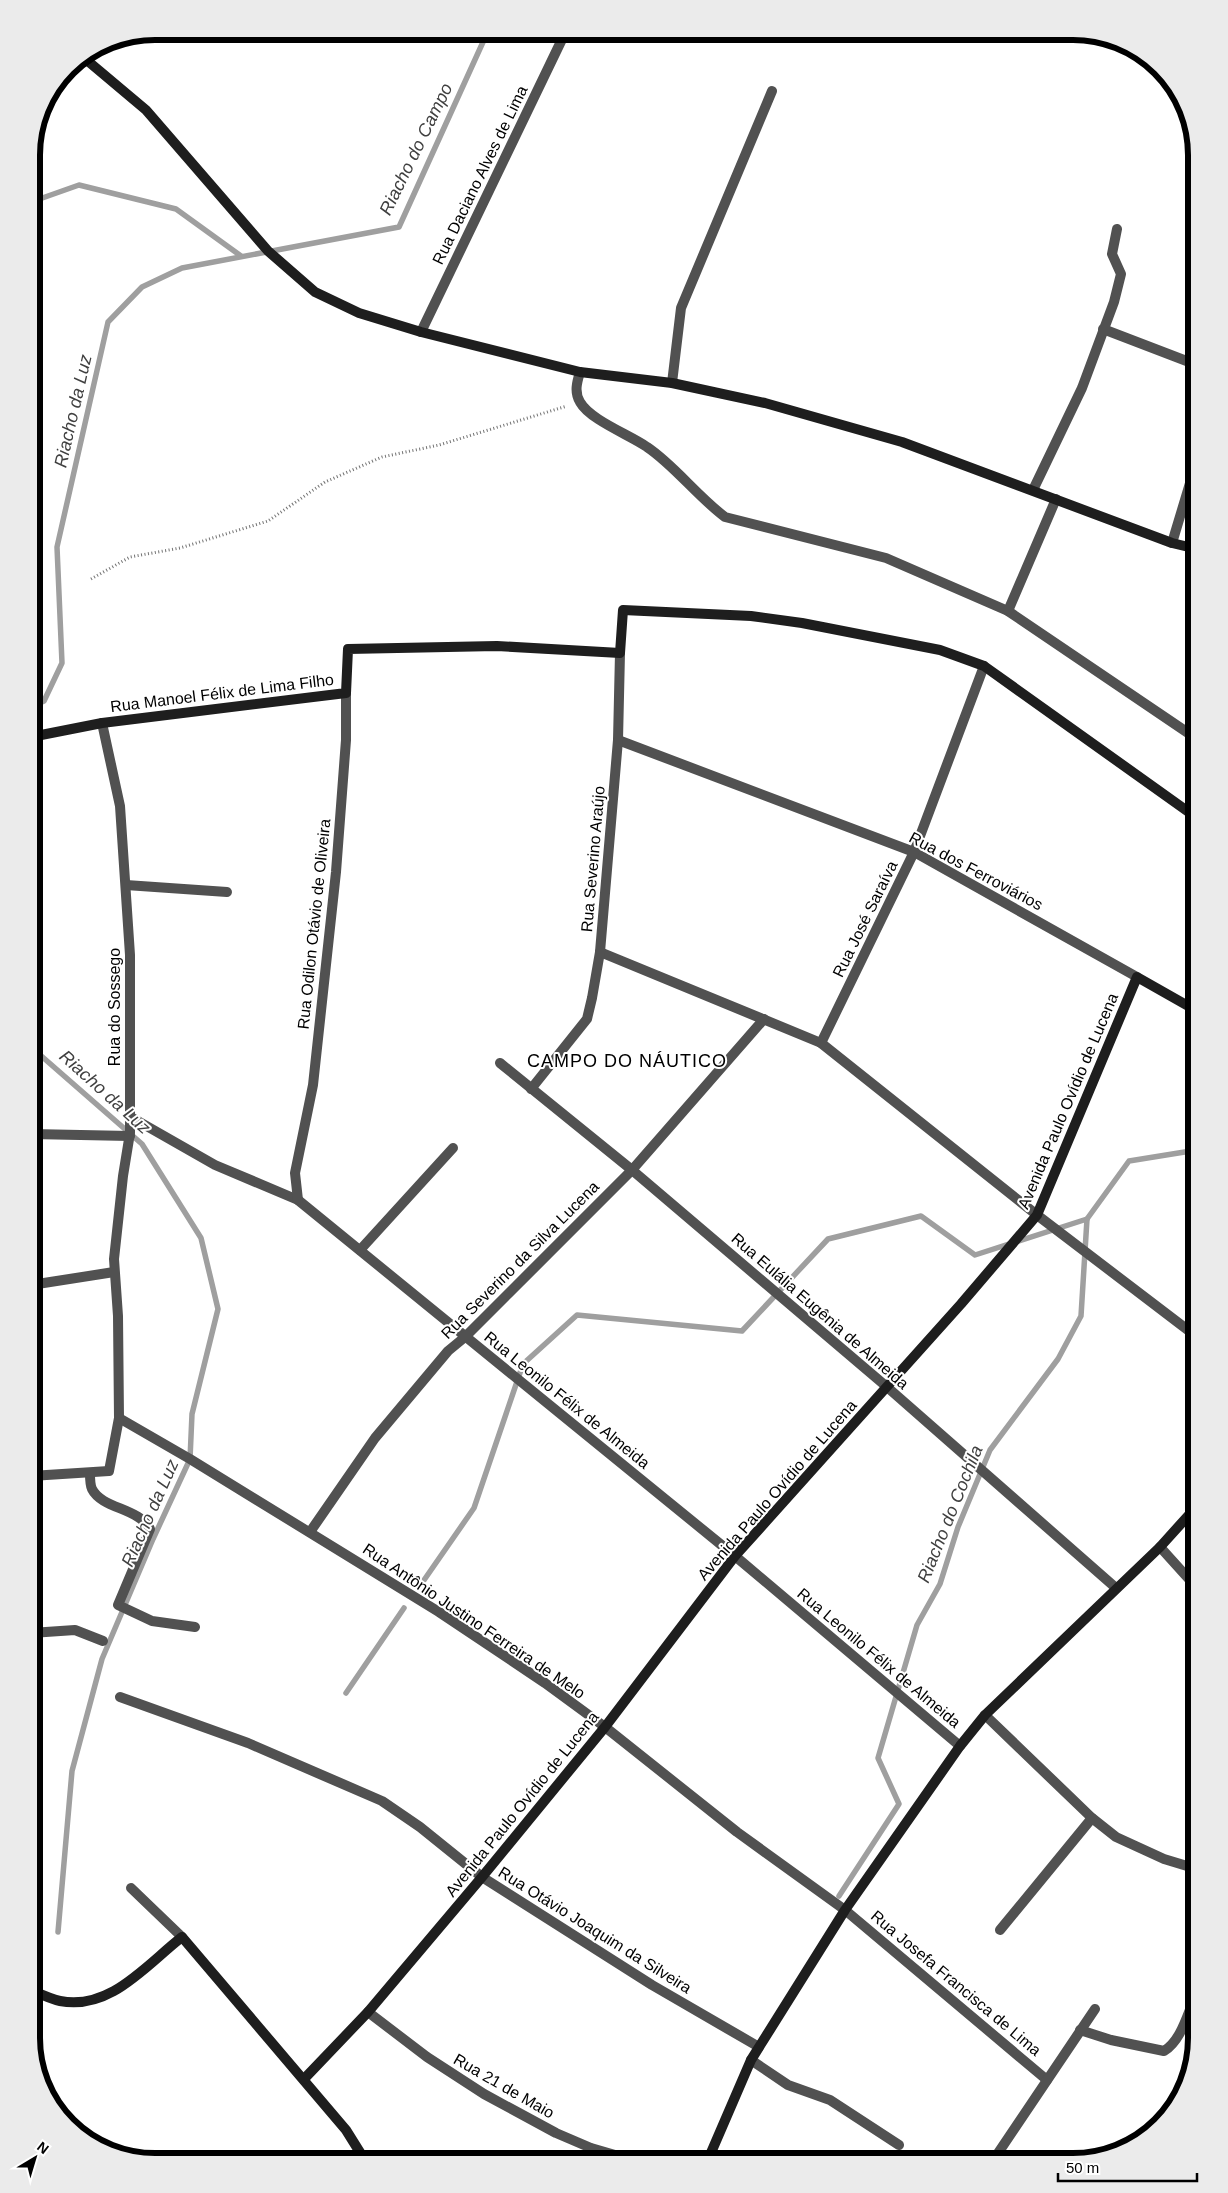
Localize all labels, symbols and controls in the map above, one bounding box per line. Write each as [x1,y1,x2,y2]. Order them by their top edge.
water label: Riacho do Campo [375,80,457,218]
street label: Rua Daciano Alves de Lima [429,83,531,267]
water label: Riacho da Luz [50,353,96,469]
street label: Rua Manoel Félix de Lima Filho [109,671,335,715]
street label: Rua Severino Araújo [578,785,608,933]
street label: Rua Odilon Otávio de Oliveira [294,818,334,1030]
street label: Rua dos Ferroviários [906,829,1046,913]
street label: Rua José Saraíva [829,858,901,980]
street label: Rua do Sossego [106,948,123,1066]
street label: Avenida Paulo Ovídio de Lucena [1015,990,1121,1211]
water label: Riacho da Luz [56,1046,154,1138]
district label: CAMPO DO NÁUTICO [527,1051,727,1071]
street label: Rua Severino da Silva Lucena [438,1178,602,1342]
street label: Rua Eulália Eugênia de Almeida [728,1230,912,1392]
street label: Rua Leonilo Félix de Almeida [481,1328,653,1472]
street label: Avenida Paulo Ovídio de Lucena [694,1397,860,1583]
water label: Riacho do Cochila [913,1443,987,1585]
water label: Riacho da Luz [117,1456,183,1570]
street label: Rua Antônio Justino Ferreira de Melo [360,1540,588,1702]
street label: Rua Leonilo Félix de Almeida [794,1585,964,1731]
street label: Avenida Paulo Ovídio de Lucena [442,1708,602,1900]
street label: Rua Otávio Joaquim da Silveira [495,1863,695,1997]
street label: Rua Josefa Francisca de Lima [868,1907,1044,2059]
street label: Rua 21 de Maio [451,2050,557,2122]
north arrow [10,2133,60,2183]
text: N [34,2138,52,2157]
scale bar [1058,2150,1197,2182]
text: 50 m [1066,2159,1099,2176]

